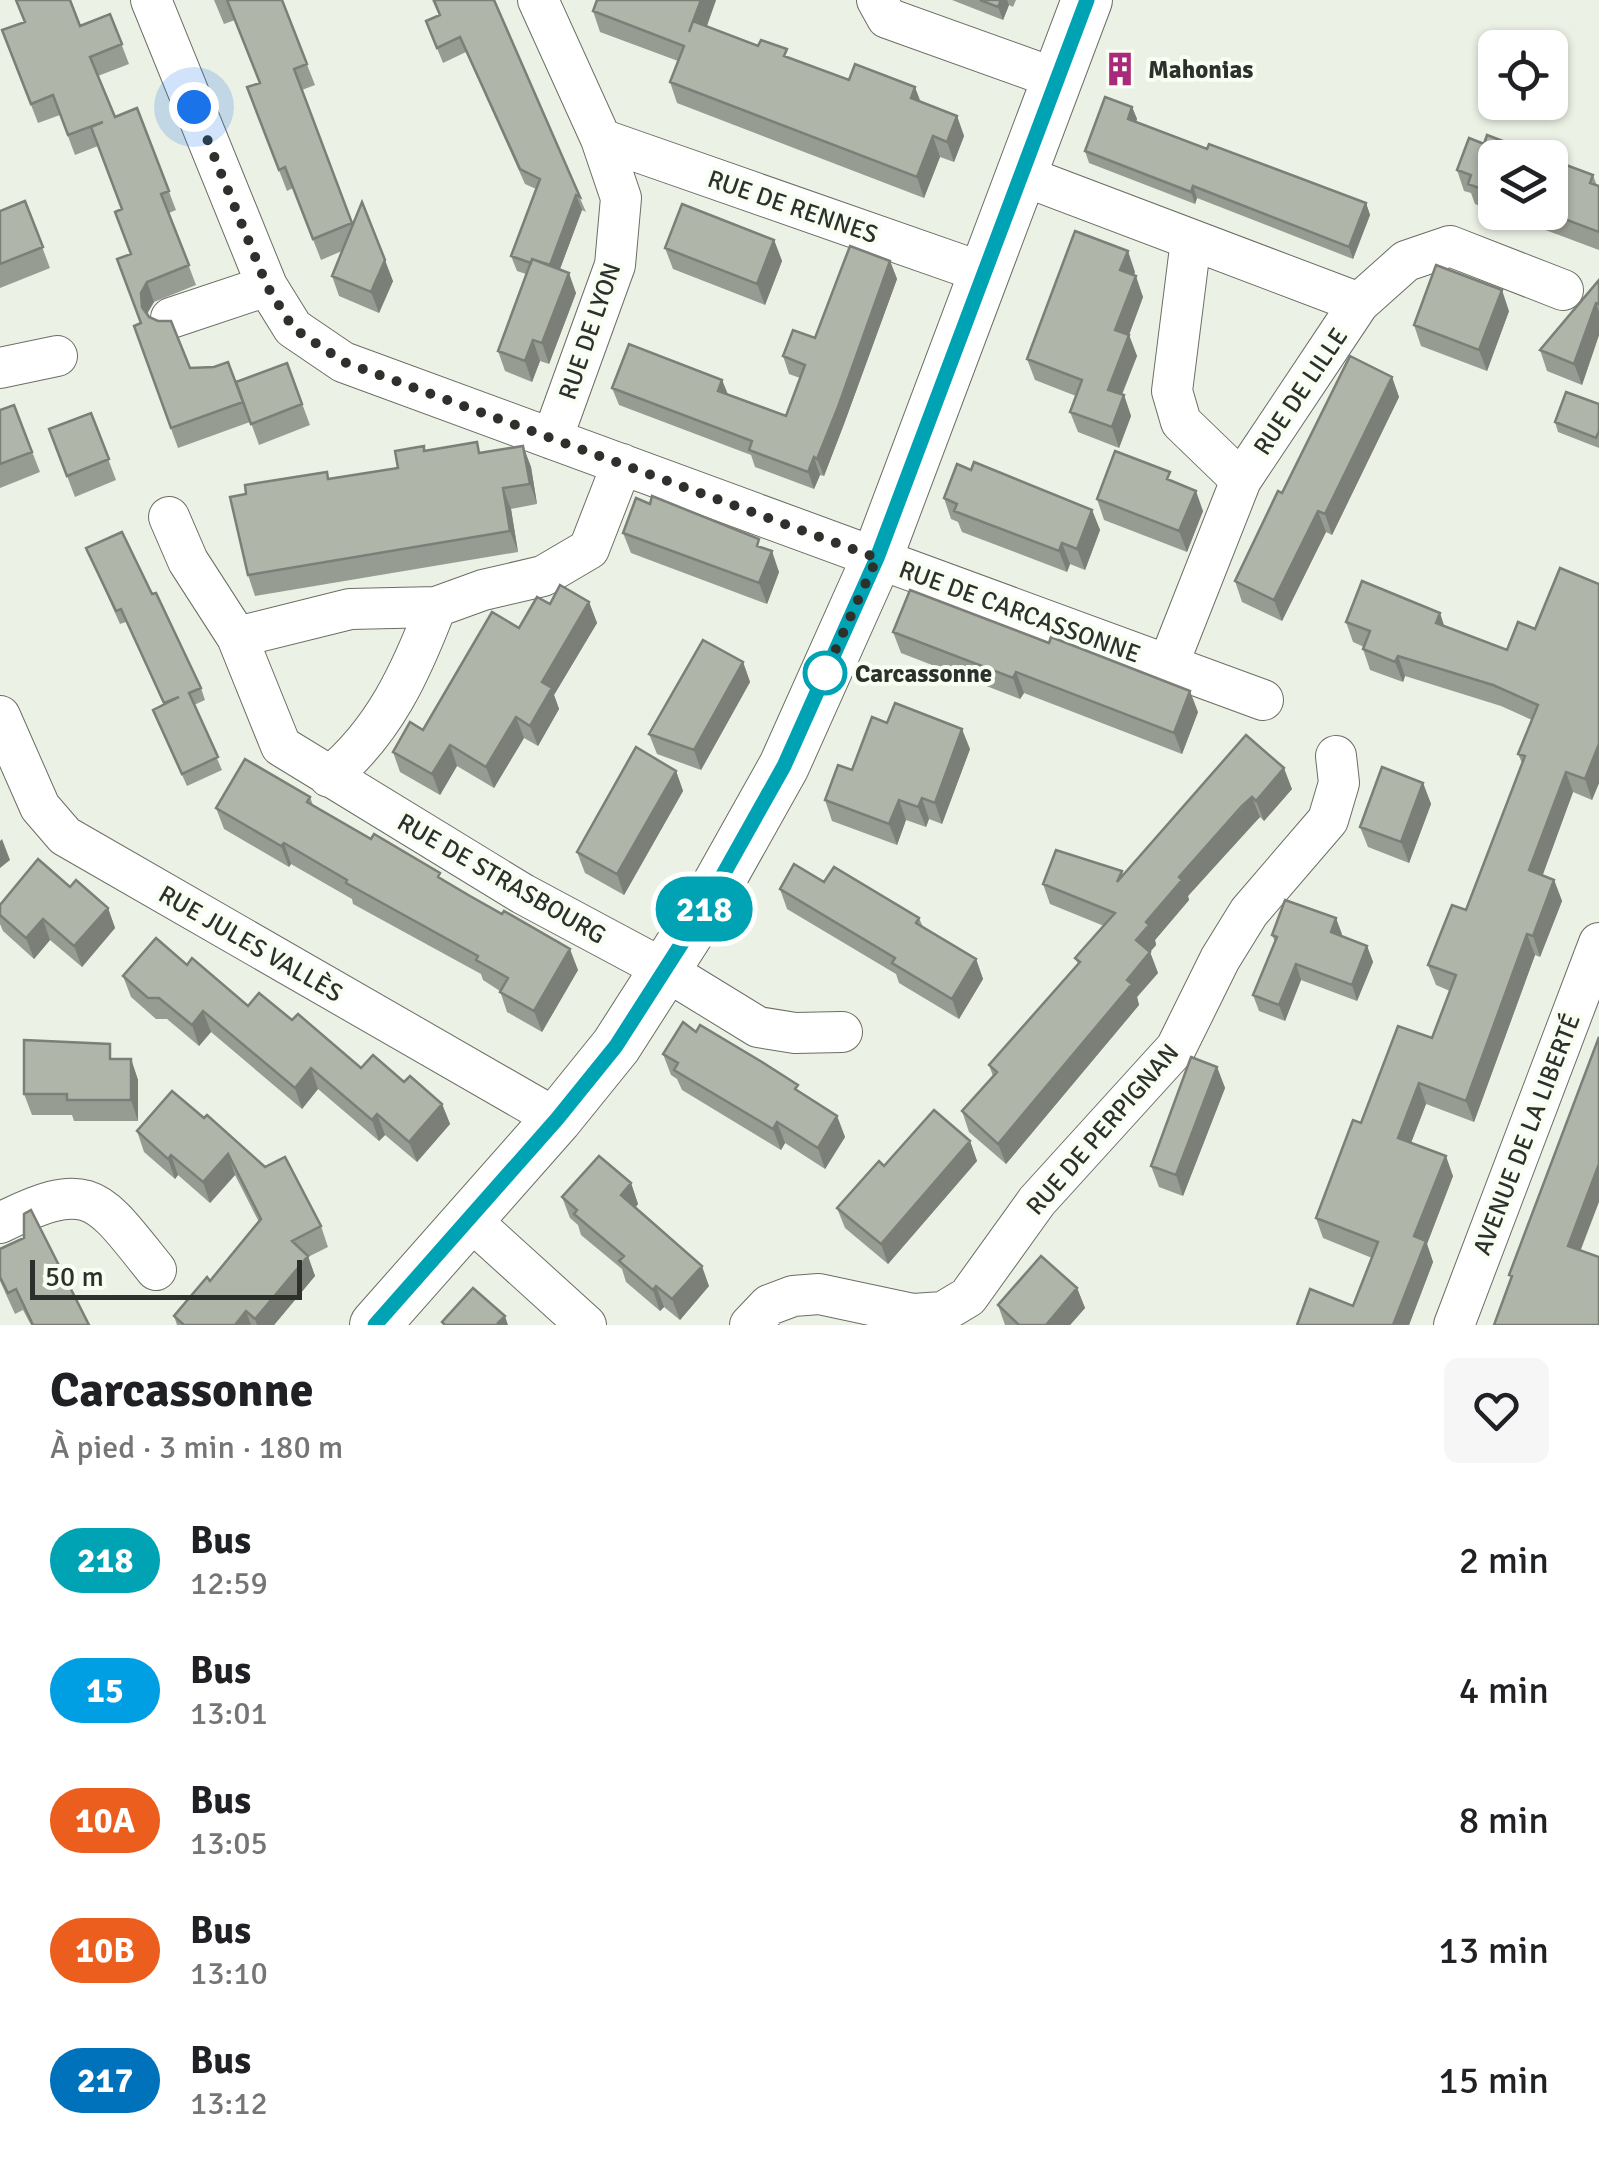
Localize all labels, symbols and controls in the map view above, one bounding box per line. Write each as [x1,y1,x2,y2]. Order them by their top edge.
map controls [1478,30,1568,230]
button: locate [1478,30,1568,120]
building icon: Mahonias [1101,50,1139,88]
place label: Mahonias [1148,54,1253,85]
your location [169,82,219,132]
button: layers [1478,140,1568,230]
street label: RUE DE RENNES [704,163,882,250]
street label: RUE DE LYON [552,259,627,404]
street label: RUE DE LILLE [1247,322,1354,461]
street label: RUE DE CARCASSONNE [895,553,1145,670]
marker: Carcassonne [804,652,846,694]
place label: Carcassonne [855,658,992,689]
street label: RUE DE STRASBOURG [392,806,611,951]
line badge: 218 [646,876,762,942]
street label: RUE JULES VALLÈS [153,878,348,1009]
text: 218 [676,888,732,931]
street label: AVENUE DE LA LIBERTÉ [1466,1009,1587,1259]
street label: RUE DE PERPIGNAN [1019,1037,1185,1221]
scale bar [30,1255,302,1300]
text: 50 m [45,1260,104,1294]
button: heart [1444,1358,1549,1463]
text: Carcassonne [50,1361,314,1420]
text: À pied · 3 min · 180 m [50,1428,343,1467]
text: Bus [190,1517,251,1564]
text: 2 min [1459,1537,1549,1584]
text: 218 [77,1539,133,1582]
text: 12:59 [190,1564,268,1603]
text: Bus [190,1647,251,1694]
text: 4 min [1459,1667,1549,1714]
text: 15 [86,1669,124,1712]
text: 13:01 [190,1694,268,1733]
text: Bus [190,1777,251,1824]
text: 8 min [1459,1797,1549,1844]
text: 10A [75,1799,135,1842]
text: 13:05 [190,1824,268,1863]
text: Bus [190,1907,251,1954]
text: 13 min [1438,1927,1549,1974]
text: 10B [75,1929,135,1972]
text: 13:10 [190,1954,268,1993]
text: Bus [190,2037,251,2084]
text: 15 min [1438,2057,1549,2104]
text: 217 [77,2059,133,2102]
text: 13:12 [190,2084,268,2123]

